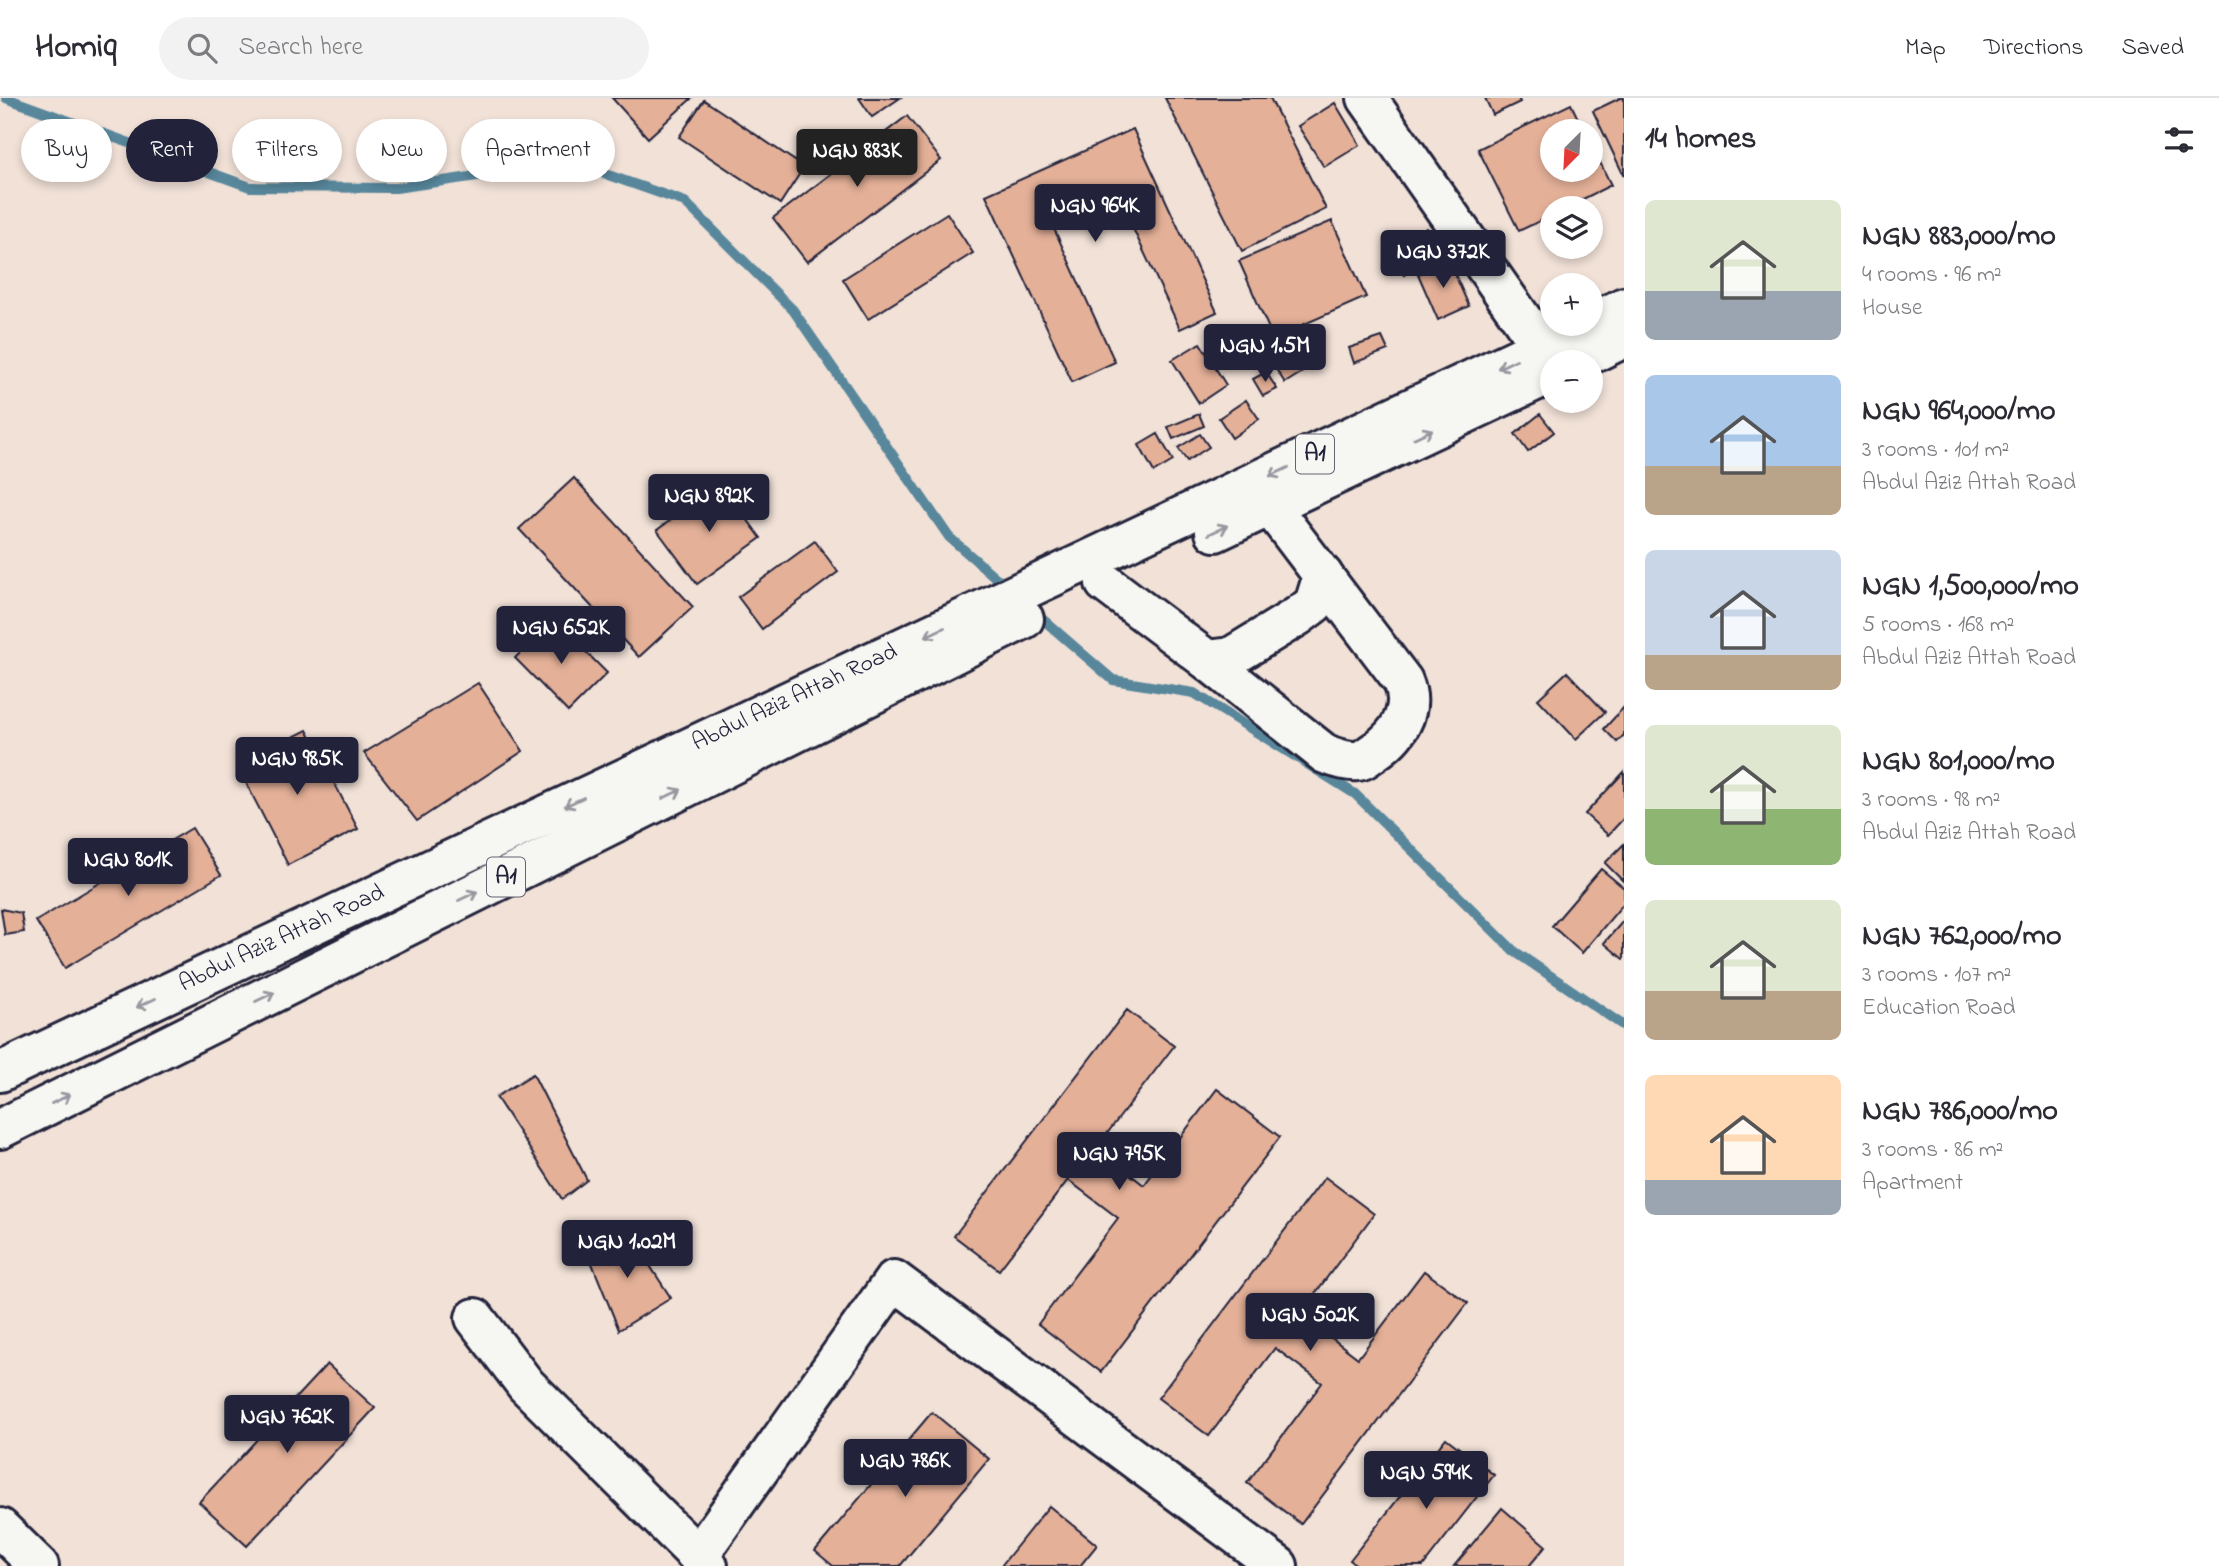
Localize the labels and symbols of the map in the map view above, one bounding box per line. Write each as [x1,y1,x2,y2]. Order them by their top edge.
north arrow [1540,119,1603,182]
pin: NGN 883K [785,130,929,189]
pin: NGN 964K [1023,184,1167,244]
pin: NGN 372K [1371,230,1515,290]
pin: NGN 1.5M [1193,324,1337,384]
one-way arrow [1497,358,1518,371]
one-way arrow [1412,426,1433,440]
road number: A1 [1296,434,1334,474]
one-way arrow [1269,465,1290,479]
pin: NGN 892K [637,474,781,534]
one-way arrow [1207,523,1228,536]
pin: NGN 652K [489,606,633,666]
one-way arrow [925,626,946,639]
street label: Abdul Aziz Attah Road [686,635,904,761]
pin: NGN 985K [225,738,369,797]
one-way arrow [661,787,682,801]
one-way arrow [564,796,585,809]
pin: NGN 801K [56,838,200,898]
road number: A1 [487,858,525,897]
street label: Abdul Aziz Attah Road [173,876,391,1002]
one-way arrow [457,888,478,902]
one-way arrow [254,990,275,1004]
one-way arrow [136,997,157,1010]
one-way arrow [50,1091,71,1105]
pin: NGN 795K [1047,1132,1191,1192]
pin: NGN 1.02M [547,1220,707,1280]
pin: NGN 502K [1238,1294,1382,1353]
pin: NGN 762K [215,1396,359,1455]
pin: NGN 786K [833,1440,977,1499]
pin: NGN 594K [1354,1452,1498,1511]

